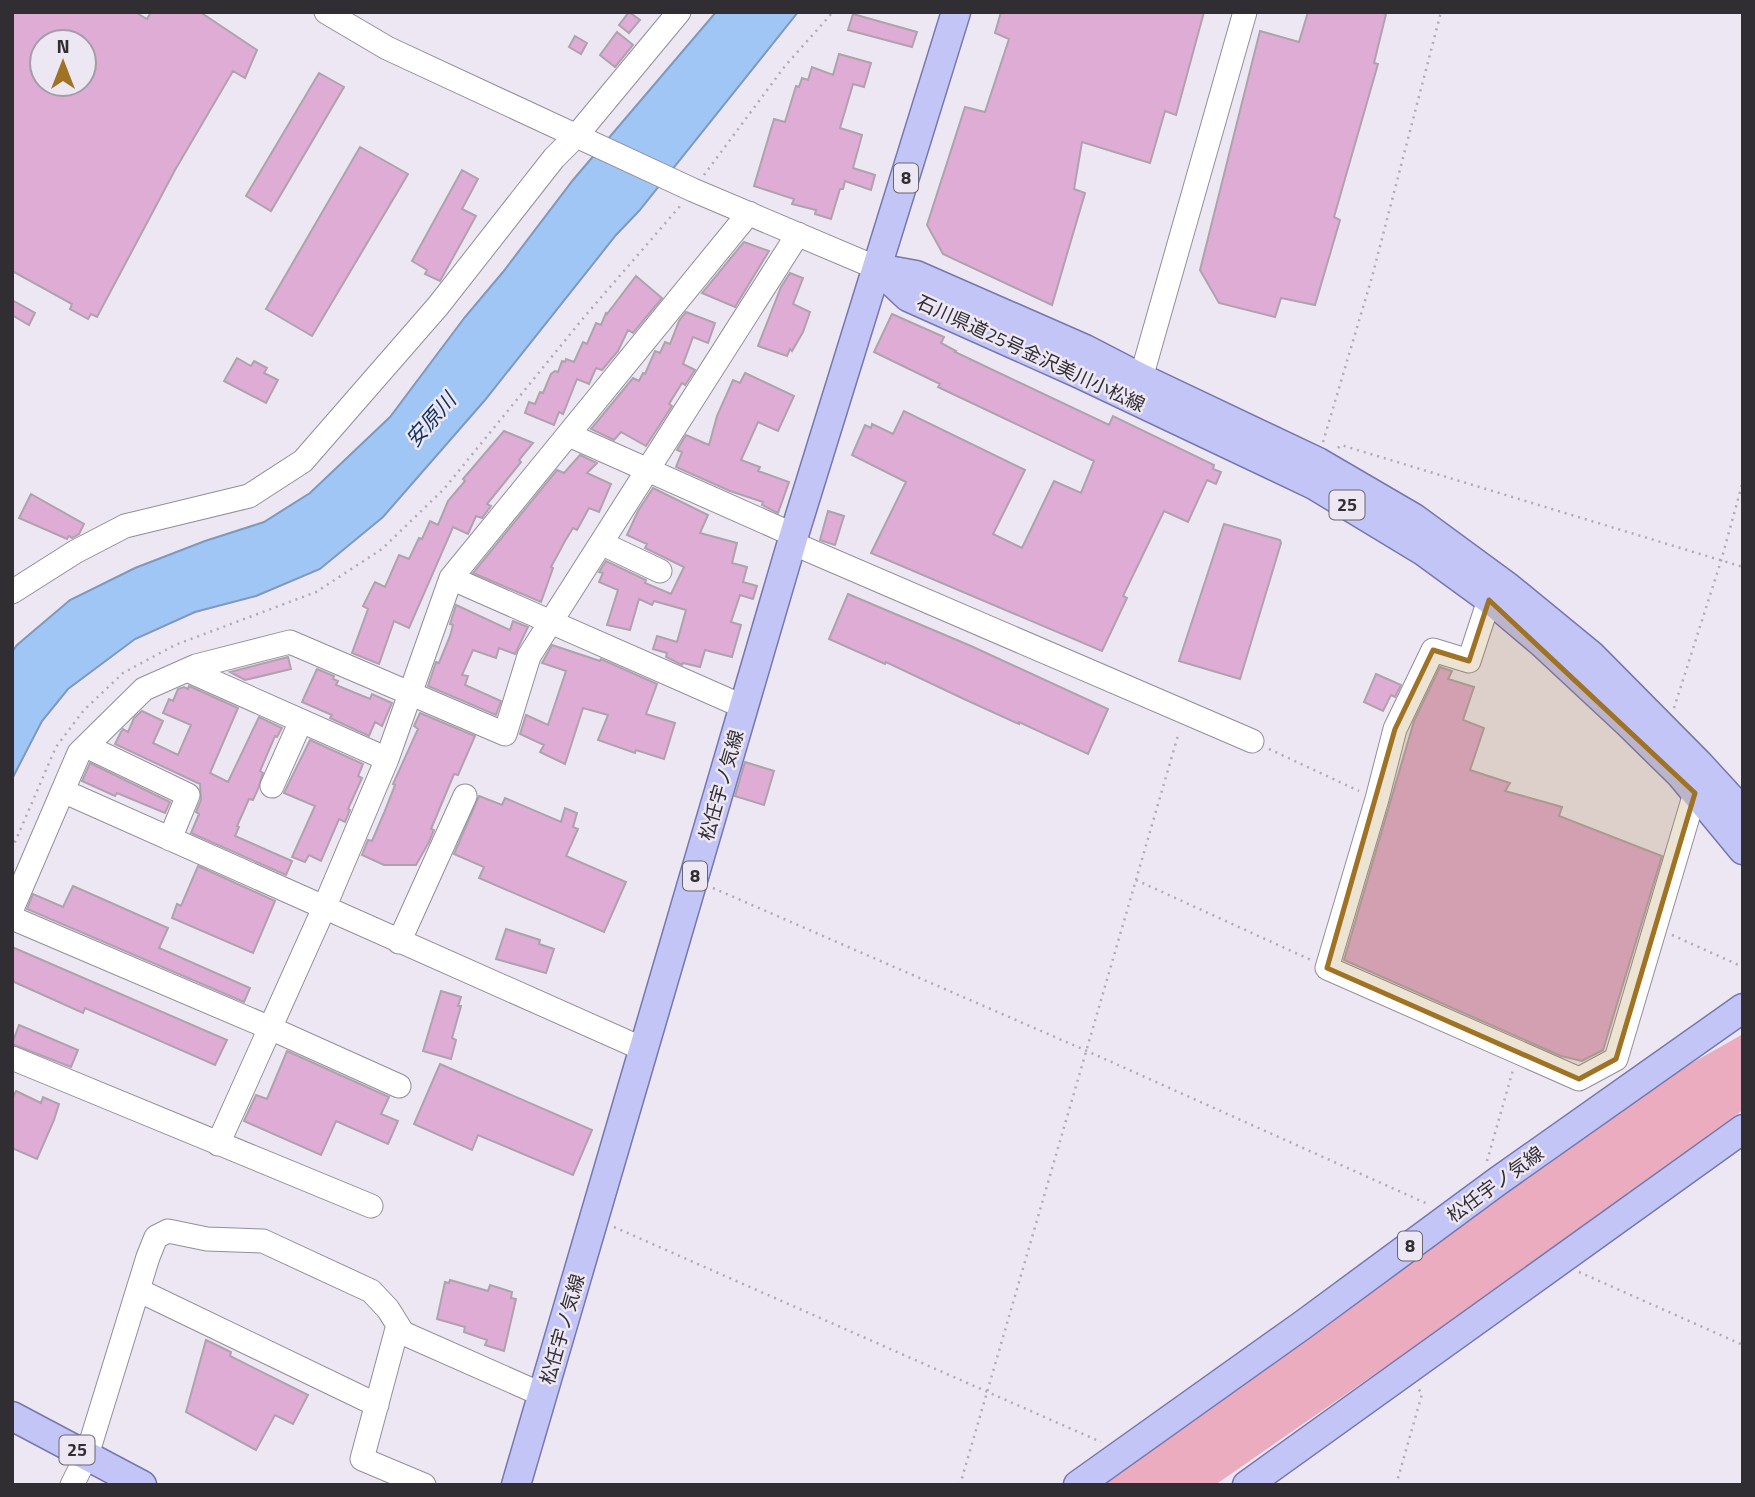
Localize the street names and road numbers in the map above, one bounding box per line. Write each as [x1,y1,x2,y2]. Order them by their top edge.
road number: 8 [894,163,918,192]
street label: 石川県道25号金沢美川小松線 [912,287,1150,418]
road number: 25 [1330,490,1364,520]
street label: 松任宇ノ気線 [691,726,750,844]
road number: 8 [683,862,707,890]
street label: 松任宇ノ気線 [1440,1138,1549,1229]
road number: 8 [1398,1232,1422,1260]
street label: 松任宇ノ気線 [532,1270,591,1388]
road number: 25 [60,1436,94,1464]

